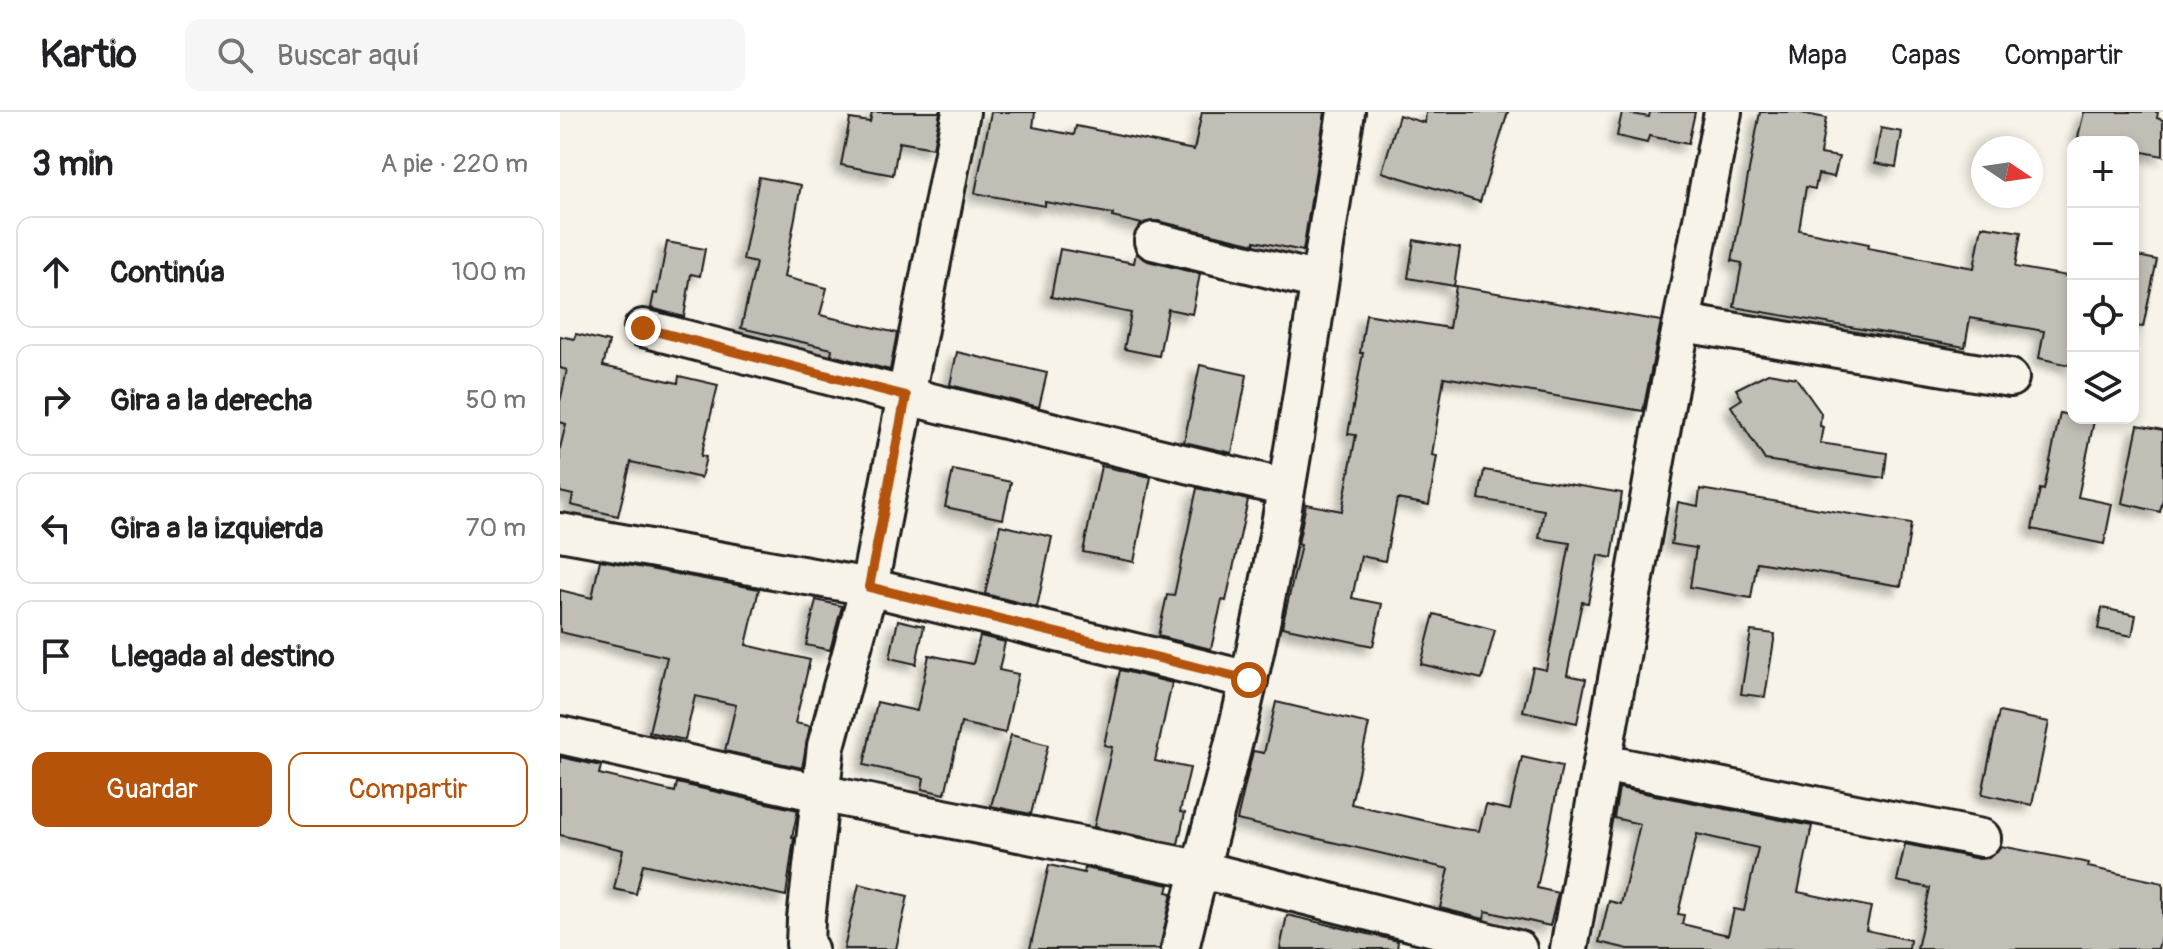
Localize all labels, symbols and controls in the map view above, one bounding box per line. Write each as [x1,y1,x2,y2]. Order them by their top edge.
search box [185,19,745,91]
text: Kartio [40,31,137,79]
icon: search [213,33,257,77]
text: Buscar aquí [277,37,420,74]
text: Mapa [1788,38,1847,73]
text: Capas [1891,38,1960,73]
text: Compartir [2004,38,2123,73]
north arrow [1971,136,2043,208]
map controls [2067,136,2139,424]
button: + [2067,136,2139,208]
text: 3 min [32,143,114,186]
text: A pie · 220 m [381,148,528,180]
button: − [2067,208,2139,280]
icon: ahead [34,250,78,294]
text: Continúa [110,254,225,291]
text: 100 m [452,256,526,288]
button: locate [2067,280,2139,352]
route end [625,310,661,346]
button: layers [2067,352,2139,424]
icon: right [34,378,78,422]
text: Gira a la derecha [110,382,312,419]
text: 50 m [465,384,526,416]
icon: left [34,506,78,550]
text: Gira a la izquierda [110,510,323,547]
text: 70 m [466,512,526,544]
icon: arrive [34,634,78,678]
text: Llegada al destino [110,638,335,675]
route start [1231,662,1267,698]
button: Guardar [32,752,272,827]
button: Compartir [288,752,528,827]

